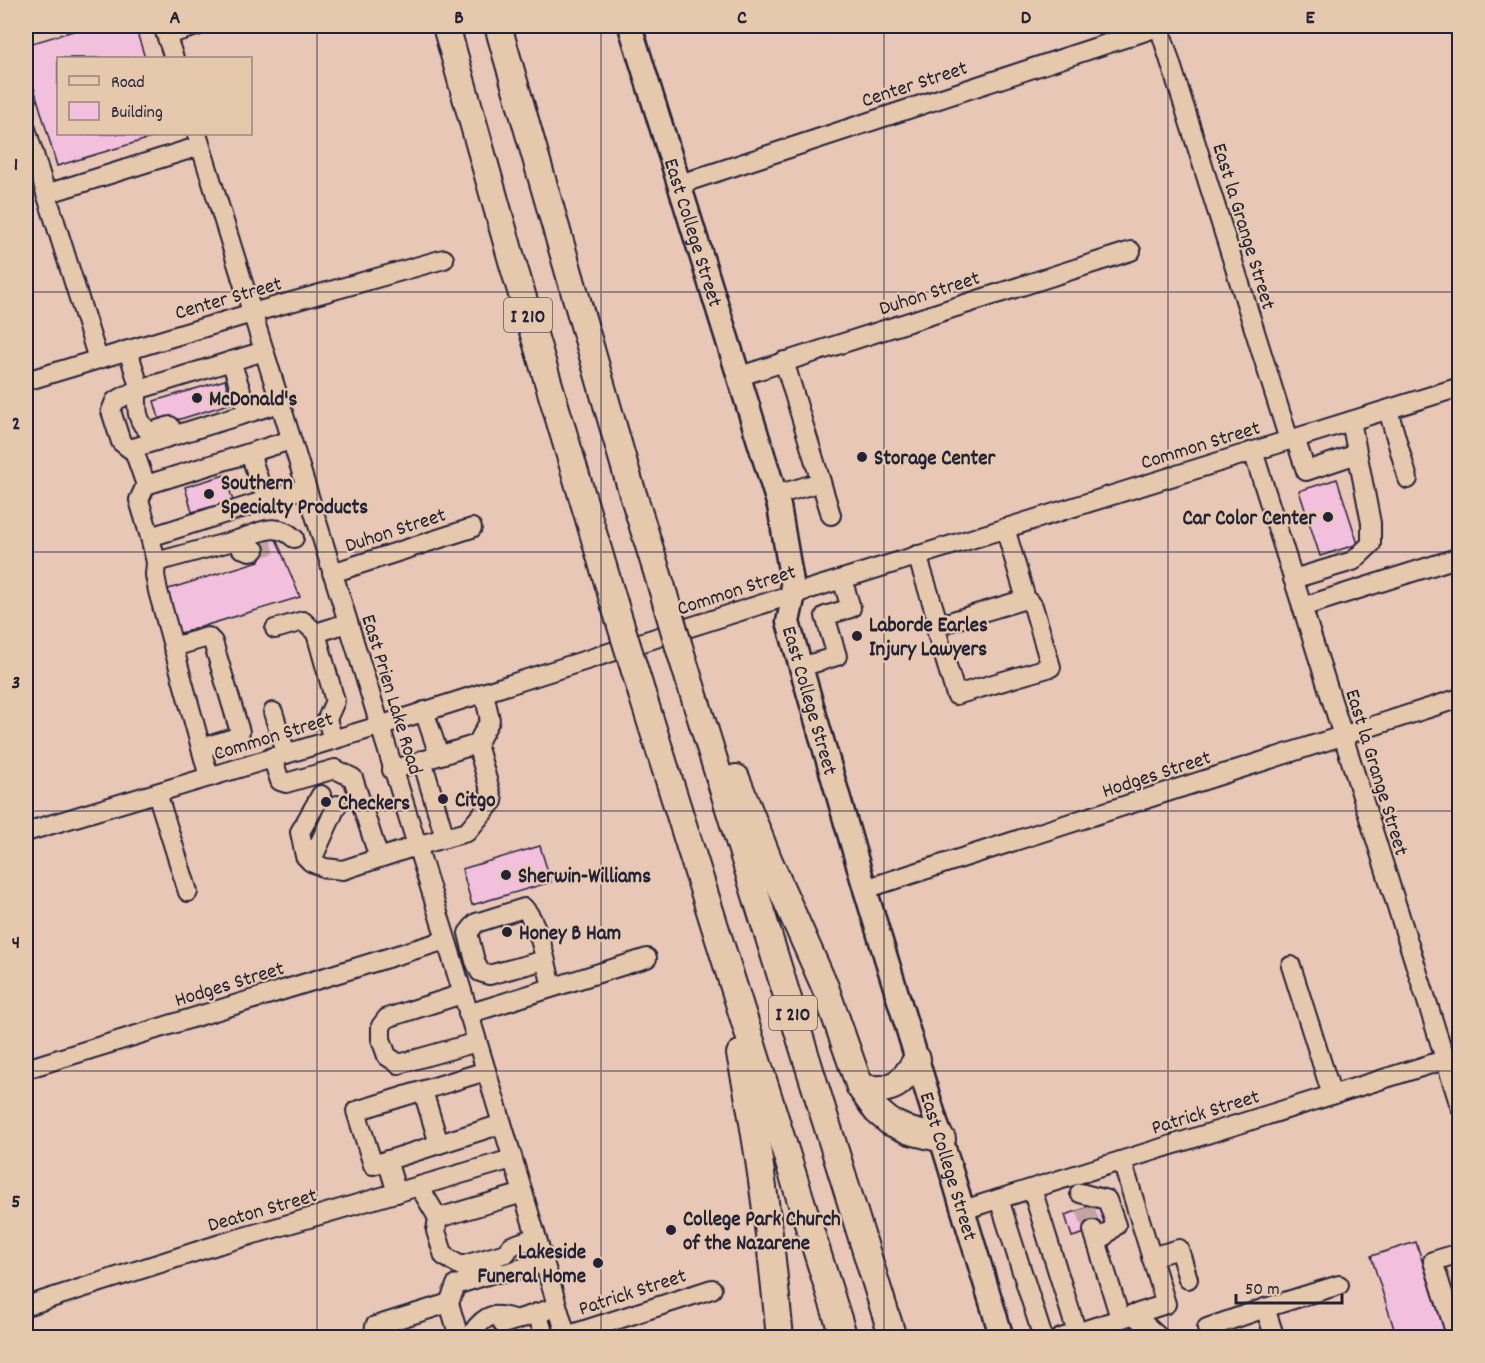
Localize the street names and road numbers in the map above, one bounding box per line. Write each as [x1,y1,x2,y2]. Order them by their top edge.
street label: Center Street [858,55,972,117]
street label: East la Grange Street [1203,140,1282,314]
street label: East College Street [654,155,728,311]
street label: Duhon Street [876,264,984,325]
street label: Center Street [172,270,286,329]
road number: I 210 [504,298,552,332]
street label: Common Street [1137,414,1265,479]
street label: Duhon Street [342,501,450,562]
street label: Common Street [674,558,801,625]
street label: East Prien Lake Road [352,611,429,779]
street label: East College Street [772,623,844,780]
street label: East la Grange Street [1336,686,1415,860]
street label: Common Street [210,705,338,770]
street label: Hodges Street [1099,744,1216,808]
street label: Hodges Street [171,955,289,1017]
road number: I 210 [769,996,817,1030]
street label: Patrick Street [1148,1083,1264,1145]
street label: East College Street [910,1089,984,1245]
street label: Deaton Street [205,1182,321,1242]
street label: Patrick Street [575,1262,691,1325]

